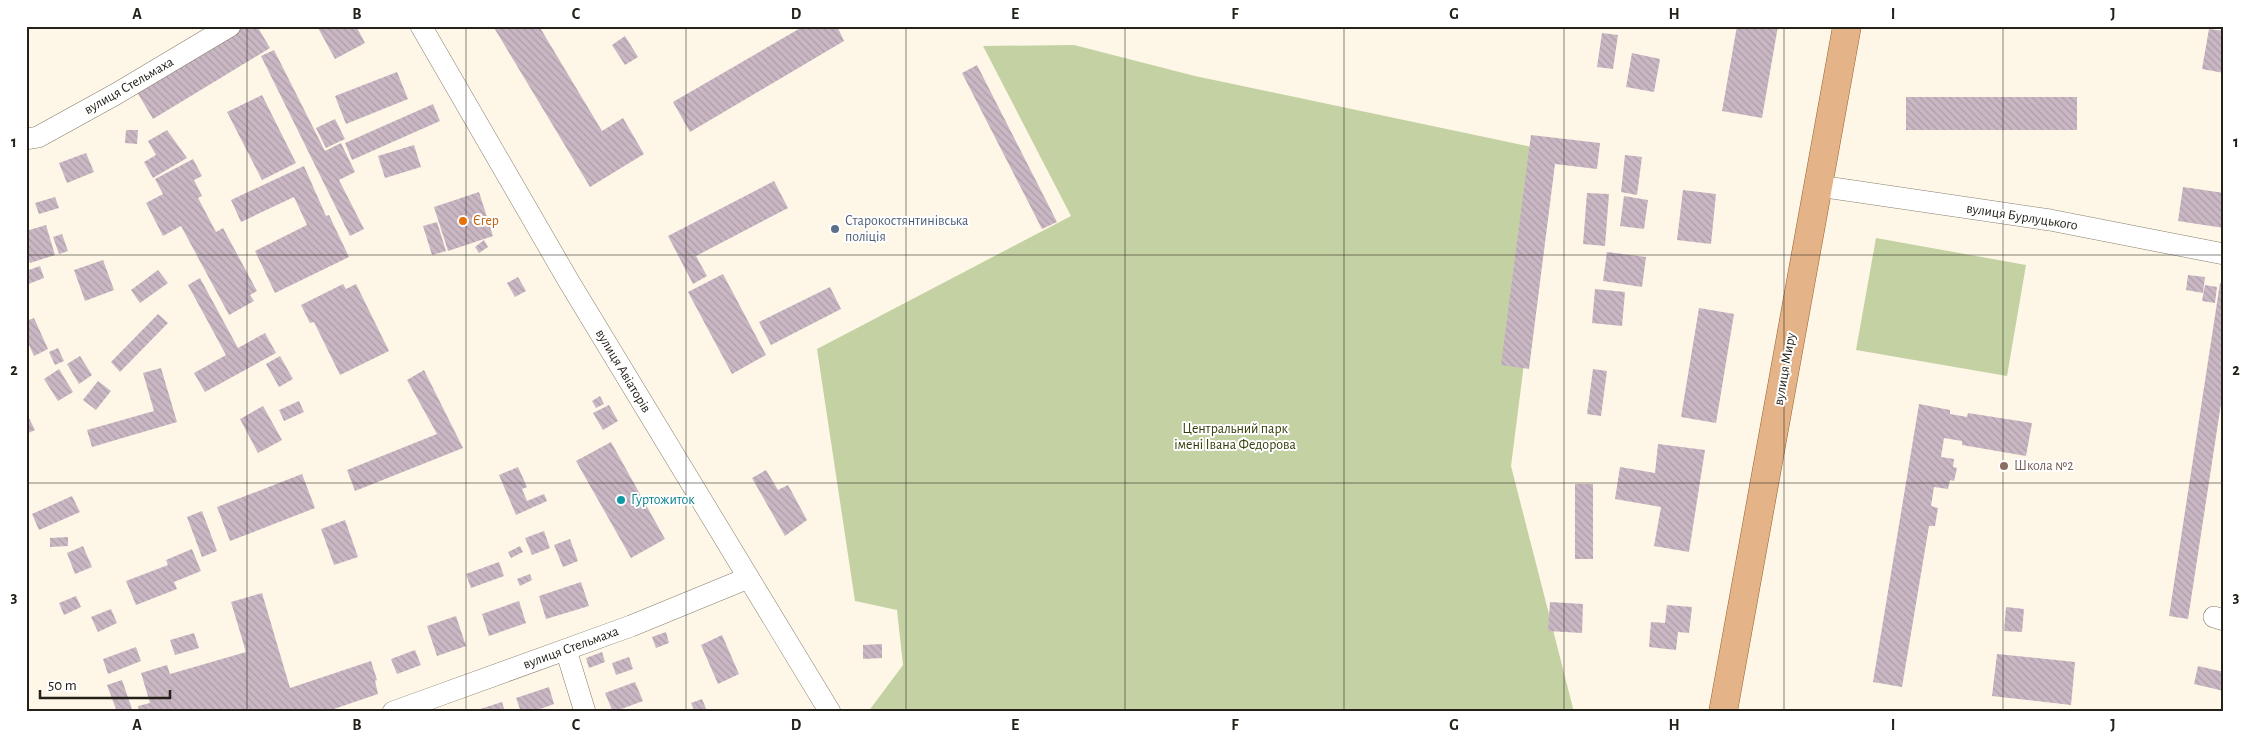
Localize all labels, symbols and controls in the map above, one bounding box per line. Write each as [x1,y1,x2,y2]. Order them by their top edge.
text: A [132,6,142,22]
text: B [352,6,362,22]
text: C [572,6,581,22]
text: D [791,6,802,22]
text: E [1011,6,1019,22]
text: F [1231,6,1239,22]
text: G [1449,6,1459,22]
text: H [1668,6,1680,22]
text: I [1891,6,1895,22]
text: J [2110,6,2116,22]
street label: вулиця Стельмаха [82,54,177,117]
text: 1 [11,134,17,150]
text: 1 [2233,134,2239,150]
street label: вулиця Бурлуцького [1965,201,2079,233]
place label: Єгер [473,214,499,228]
place label: Старокостянтинівська поліція [845,214,969,244]
marker: Єгер [457,215,469,227]
marker: Старокостянтинівська поліція [829,223,841,235]
street label: вулиця Авіаторів [593,327,653,415]
street label: вулиця Миру [1772,331,1798,407]
text: 2 [10,362,18,378]
text: 2 [2232,362,2240,378]
park label: Центральний парк імені Івана Федорова [1174,422,1296,452]
place label: Школа №2 [2014,459,2074,473]
marker: Школа №2 [1998,460,2010,472]
place label: Гуртожиток [631,493,695,507]
marker: Гуртожиток [615,494,627,506]
text: 3 [11,589,18,605]
text: 3 [2233,589,2240,605]
street label: вулиця Стельмаха [521,624,621,672]
scale bar [40,668,170,700]
text: 50 m [48,678,77,693]
text: A [132,717,142,733]
text: B [352,717,362,733]
text: C [572,717,581,733]
text: D [791,717,802,733]
text: E [1011,717,1019,733]
text: F [1231,717,1239,733]
text: G [1449,717,1459,733]
text: H [1668,717,1680,733]
text: I [1891,717,1895,733]
text: J [2110,717,2116,733]

